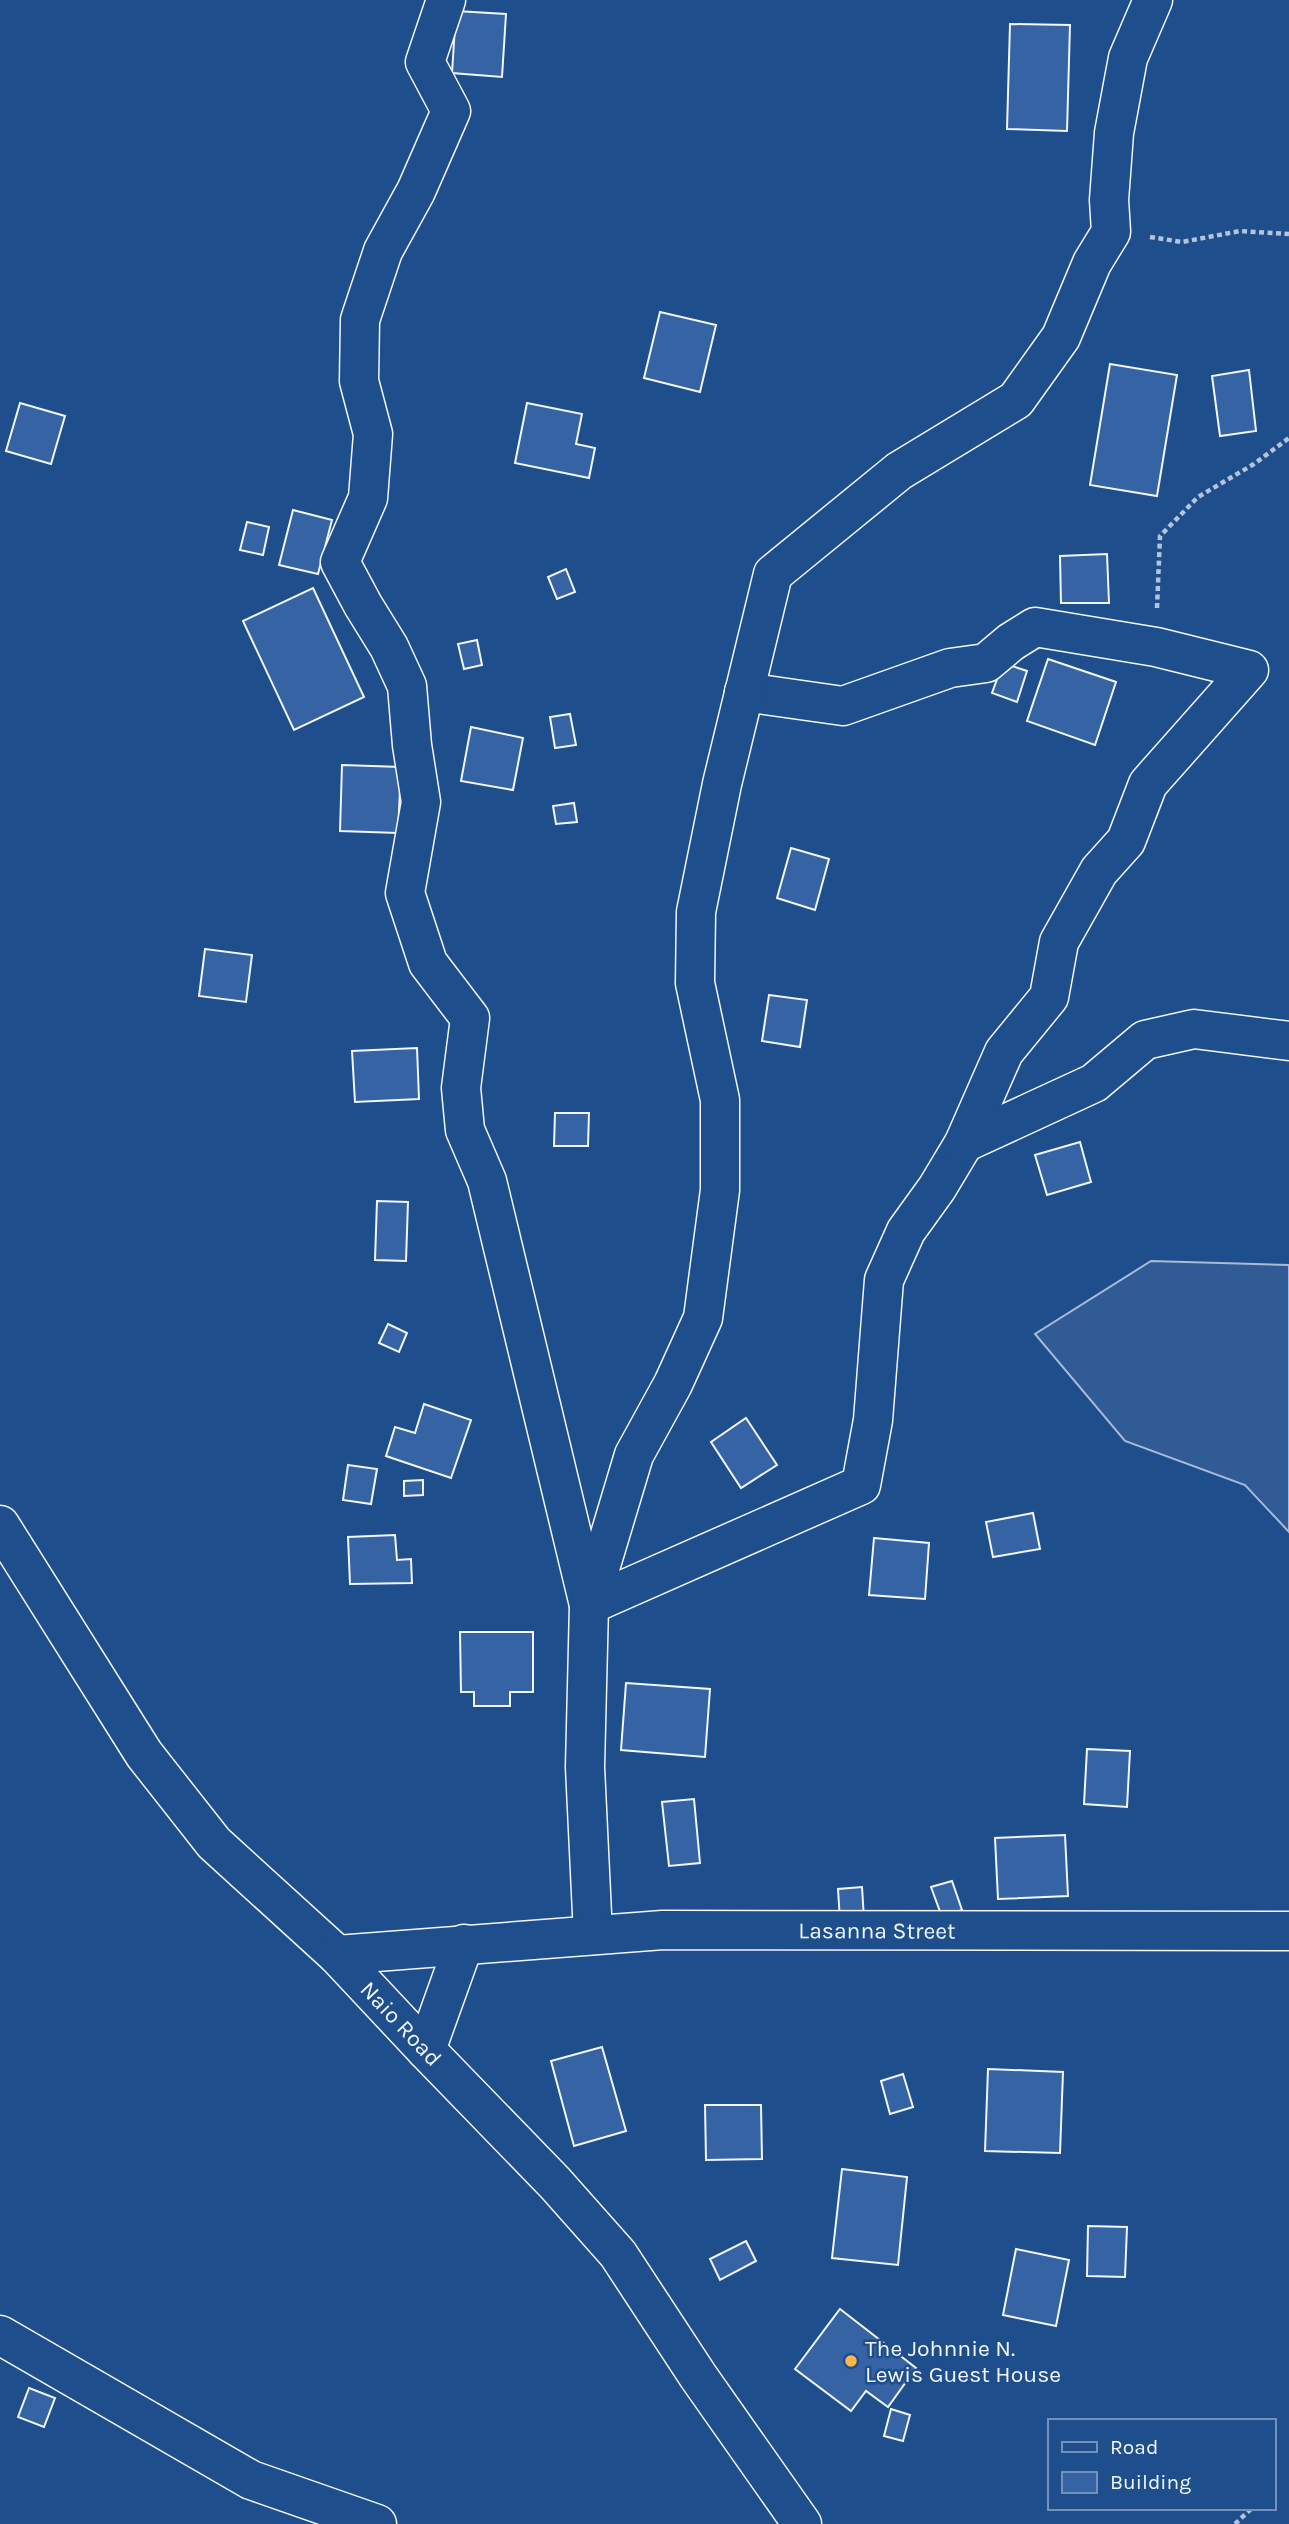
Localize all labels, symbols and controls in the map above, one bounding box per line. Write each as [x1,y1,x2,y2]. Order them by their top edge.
street label: Lasanna Street [798,1917,956,1944]
street label: Naio Road [355,1976,447,2072]
place label: The Johnnie N. Lewis Guest House [865,2335,1061,2388]
marker: The Johnnie N. Lewis Guest House [843,2353,859,2369]
legend [1048,2419,1275,2510]
text: Road [1110,2435,1158,2459]
text: Building [1110,2470,1191,2494]

